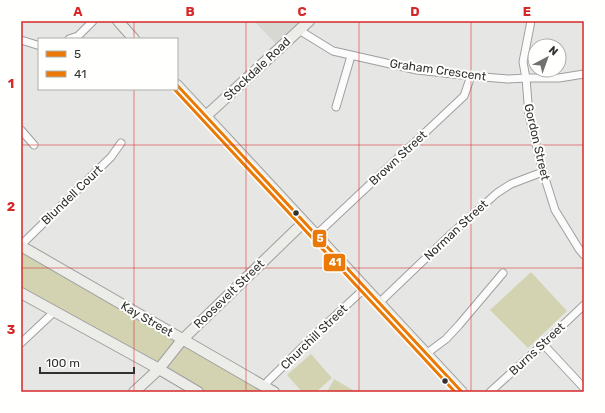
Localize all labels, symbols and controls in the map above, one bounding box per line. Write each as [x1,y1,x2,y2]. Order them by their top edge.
text: A [73,4,83,19]
text: B [185,4,195,19]
text: C [297,4,307,19]
text: D [410,4,420,19]
text: E [523,4,531,19]
street label: Stockdale Road [221,34,293,104]
legend [38,38,178,90]
north arrow [527,38,567,78]
text: N [546,43,561,58]
text: 5 [74,47,81,61]
street label: Graham Crescent [389,56,487,84]
text: 41 [74,67,86,81]
text: 1 [8,76,14,91]
street label: Gordon Street [521,102,553,182]
street label: Brown Street [366,128,430,188]
street label: Blundell Court [39,162,106,228]
street label: Norman Street [421,197,491,263]
text: 2 [7,199,15,214]
unlabelled marker [291,208,301,218]
line badge: 5 [312,229,327,248]
text: 5 [316,232,324,245]
line badge: 41 [323,253,346,272]
text: 41 [329,256,341,269]
street label: Roosevelt Street [191,257,267,331]
street label: Kay Street [119,299,176,340]
street label: Churchill Street [278,301,350,372]
street label: Burns Street [506,320,568,378]
text: 3 [7,322,16,337]
scale bar [40,349,134,375]
text: 100 m [46,356,80,370]
unlabelled marker [440,376,450,386]

